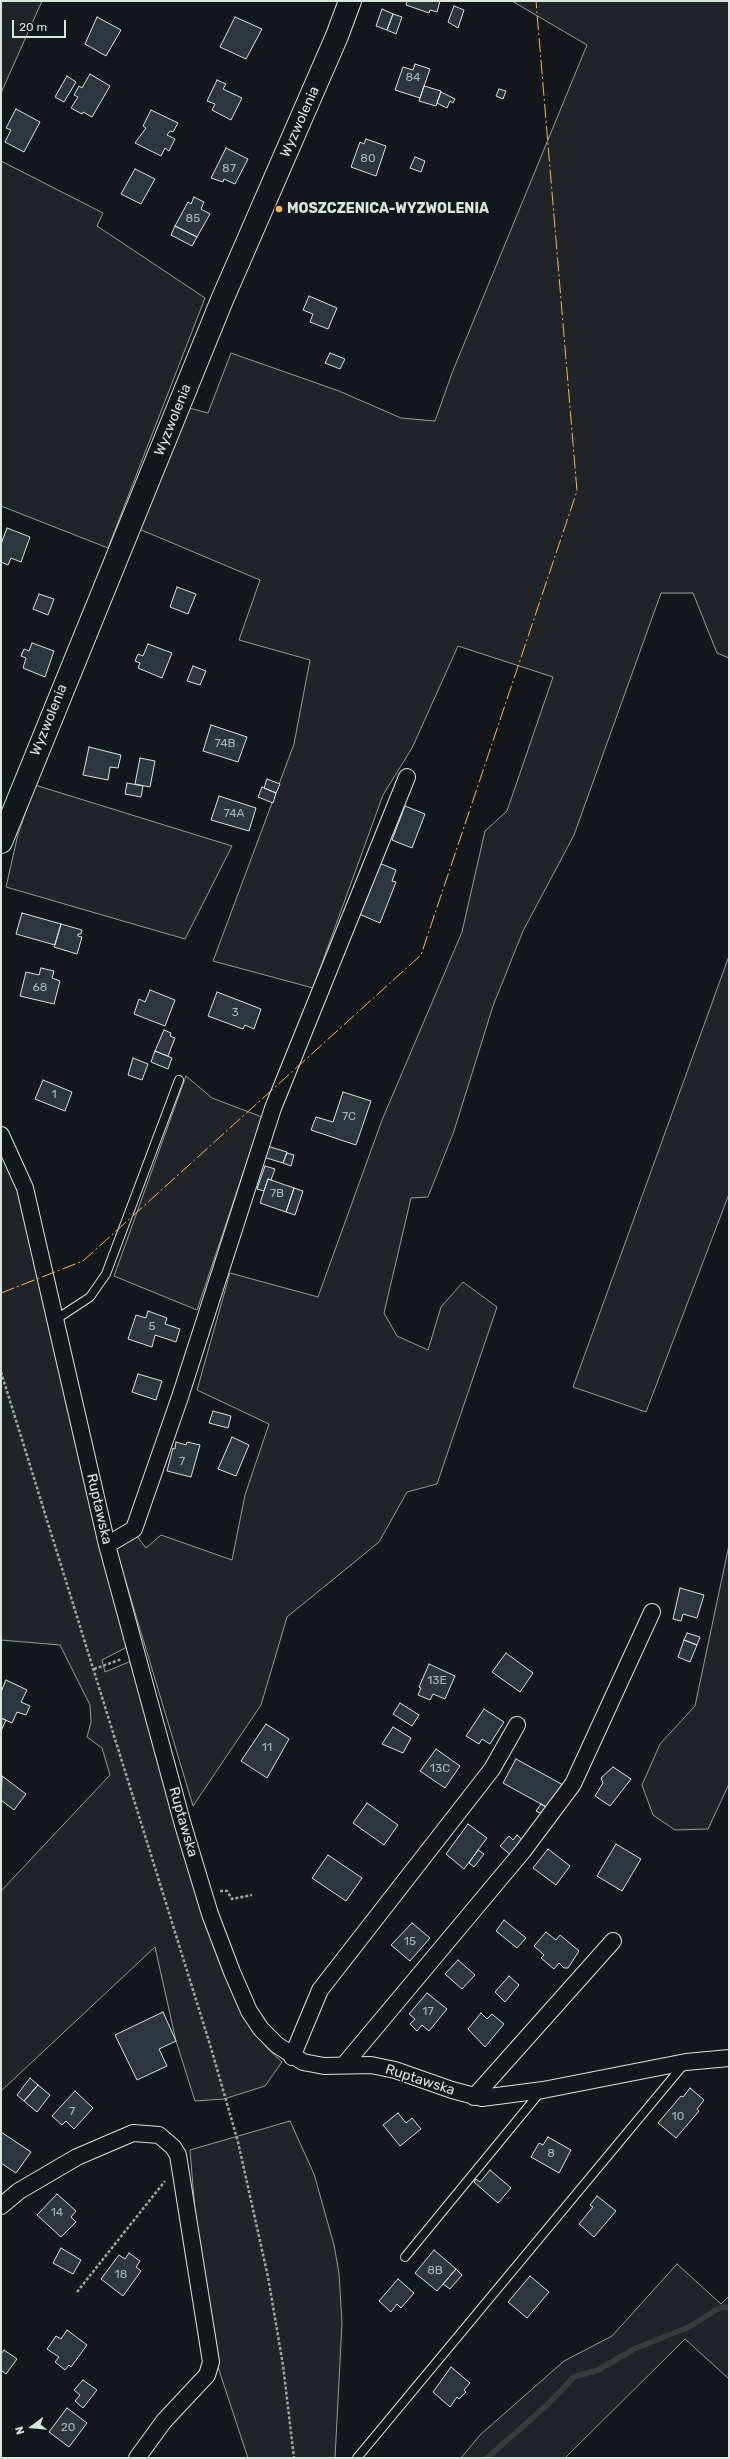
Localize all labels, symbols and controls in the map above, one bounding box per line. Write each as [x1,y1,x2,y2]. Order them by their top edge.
scale bar [14,12,68,38]
text: 20 m [19,20,47,34]
house number: 84 [405,71,421,85]
street label: Wyzwolenia [277,84,323,160]
house number: 80 [360,152,376,166]
house number: 87 [222,162,236,176]
place label: MOSZCZENICA-WYZWOLENIA [287,201,489,217]
marker: MOSZCZENICA-WYZWOLENIA [274,204,284,214]
house number: 85 [186,212,200,226]
street label: Wyzwolenia [151,382,195,458]
street label: Wyzwolenia [27,682,71,758]
house number: 74B [214,737,236,751]
house number: 74A [223,807,245,821]
house number: 68 [33,981,47,995]
house number: 3 [231,1006,239,1020]
house number: 1 [51,1088,57,1102]
house number: 7C [342,1110,356,1124]
house number: 7B [270,1187,284,1201]
house number: 5 [148,1320,156,1334]
house number: 7 [179,1455,185,1469]
street label: Ruptawska [83,1472,115,1546]
house number: 13E [427,1674,447,1688]
house number: 11 [262,1741,272,1755]
house number: 13C [430,1762,450,1776]
street label: Ruptawska [165,1785,201,1859]
house number: 15 [404,1935,416,1949]
house number: 17 [422,2005,434,2019]
street label: Ruptawska [383,2061,457,2099]
house number: 7 [69,2105,75,2119]
house number: 10 [672,2110,684,2124]
house number: 8 [547,2147,555,2161]
house number: 14 [51,2206,63,2220]
house number: 8B [427,2264,443,2278]
house number: 18 [115,2268,127,2282]
north arrow [12,2407,52,2447]
house number: 20 [61,2421,75,2435]
text: N [13,2425,27,2436]

